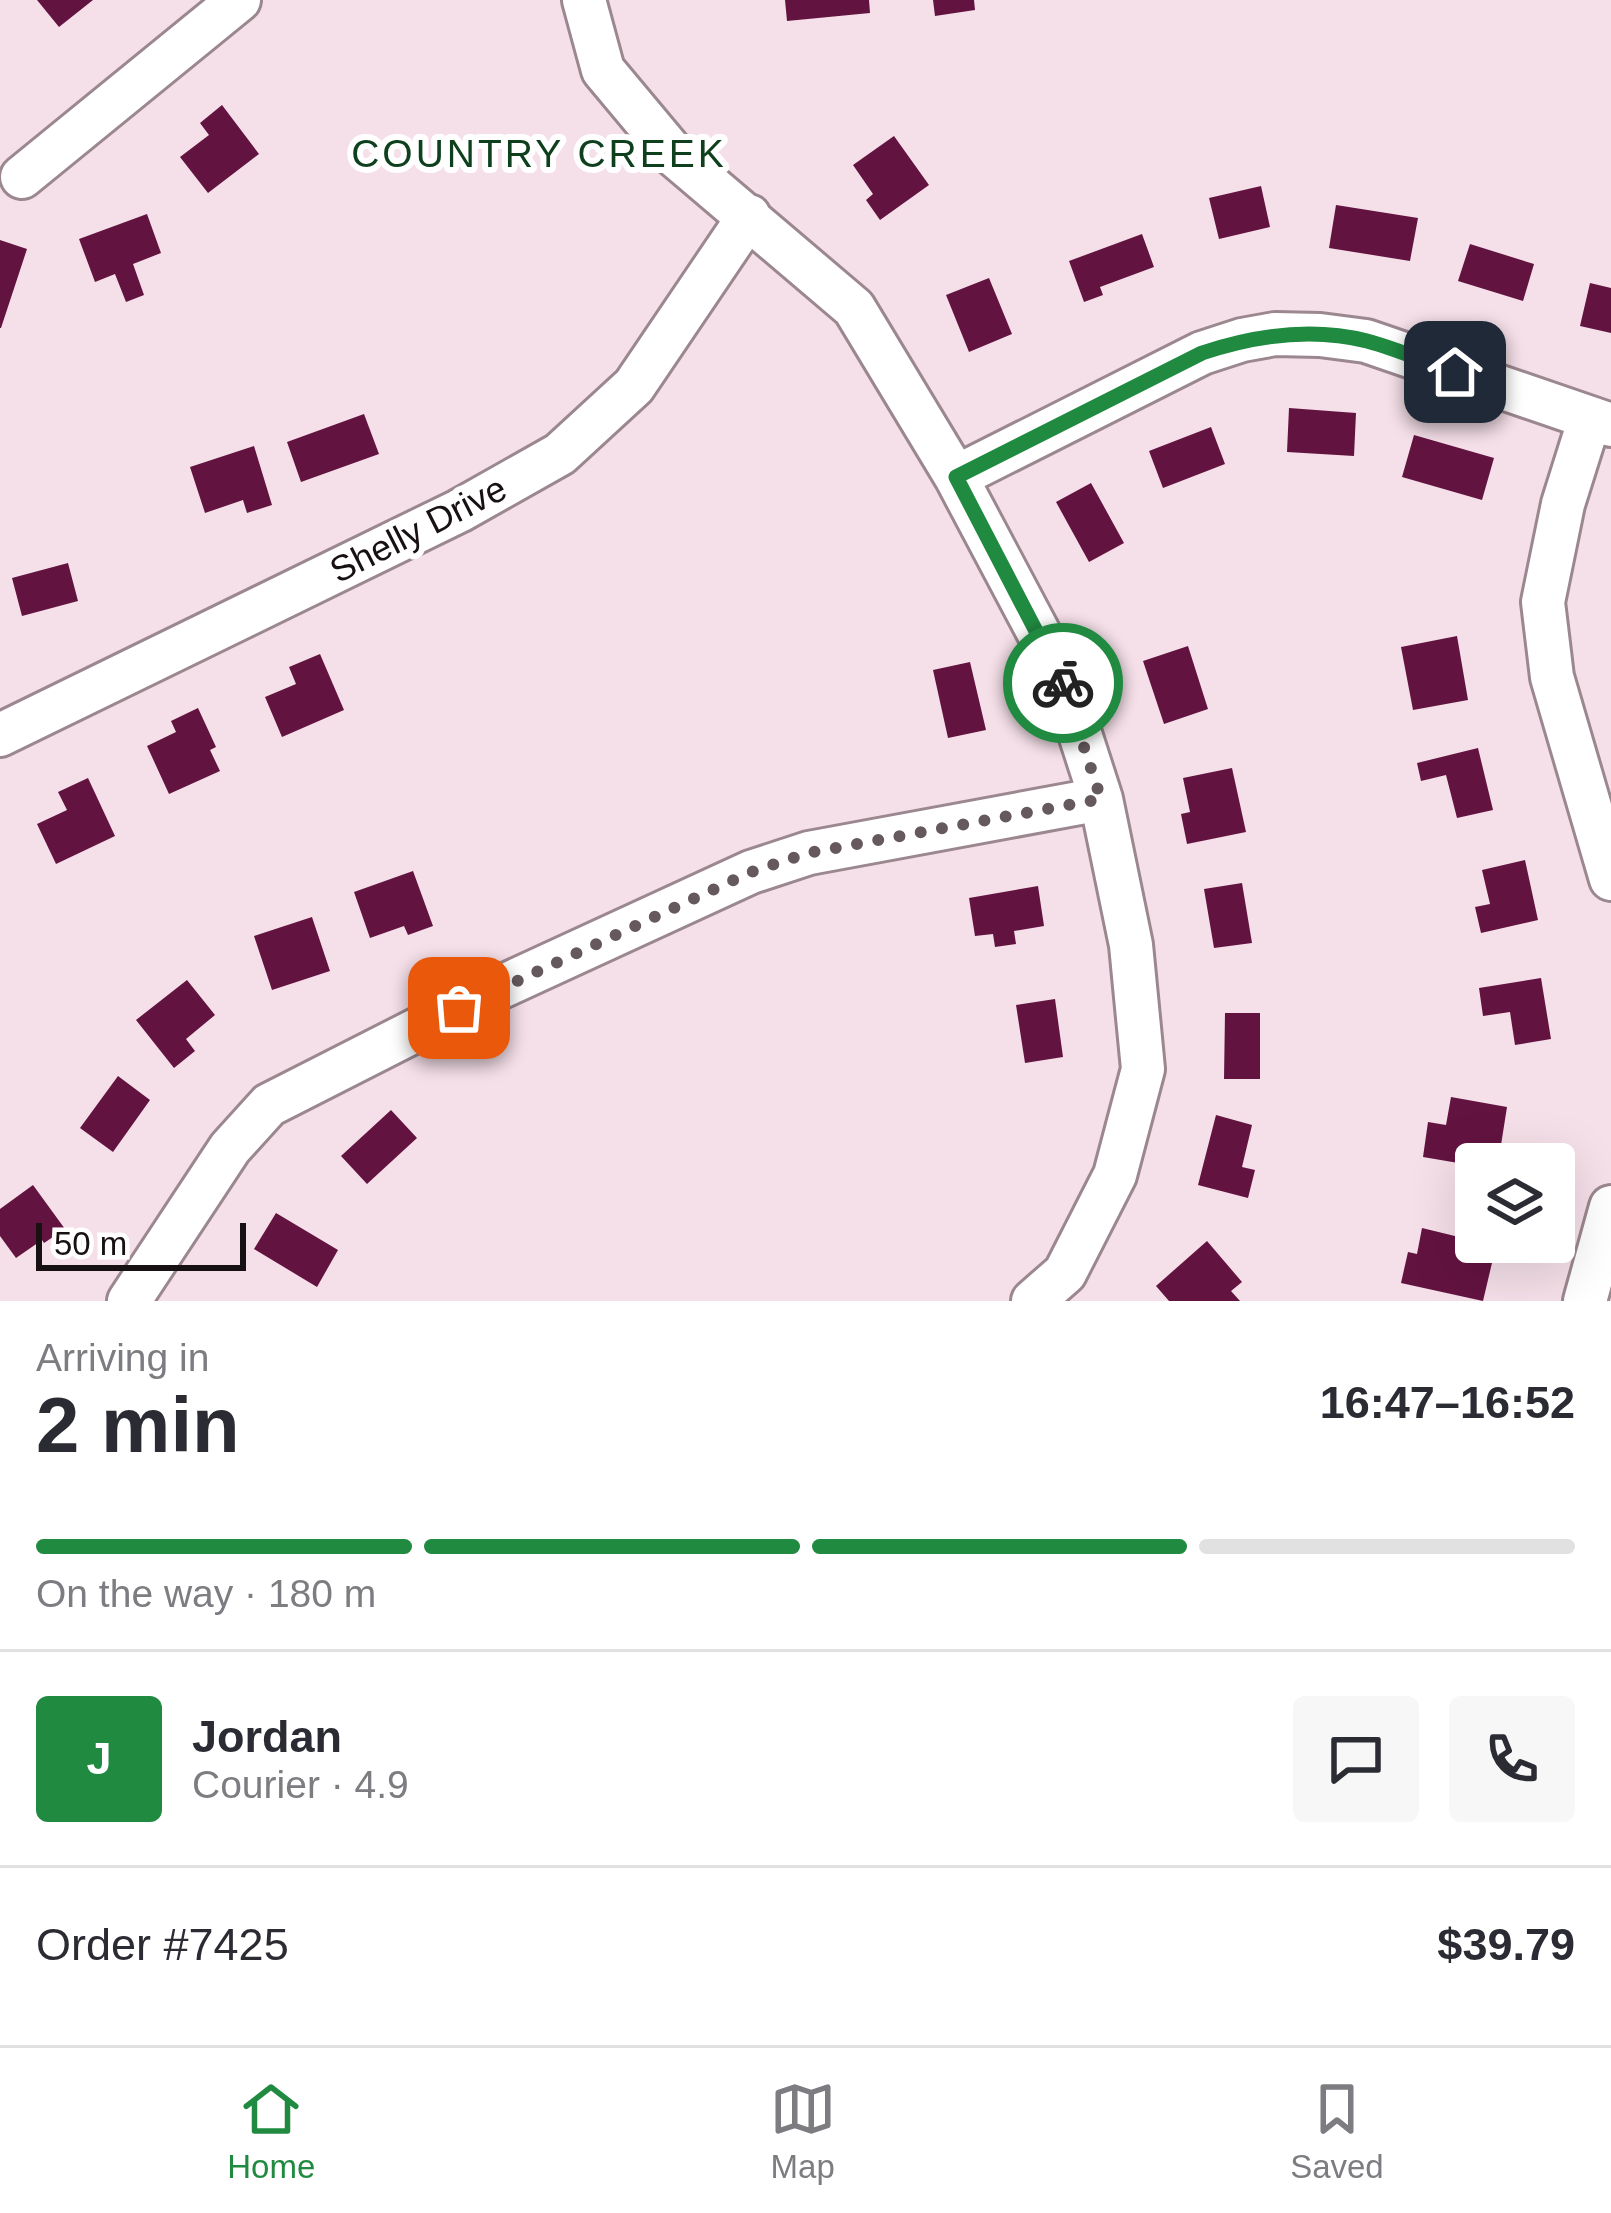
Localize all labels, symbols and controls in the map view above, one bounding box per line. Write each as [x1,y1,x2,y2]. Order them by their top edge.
district label: COUNTRY CREEK [351,132,727,175]
pin [1404,321,1506,423]
icon: home [1422,339,1488,405]
street label: Shelly Drive [323,467,513,591]
courier [1003,623,1123,743]
icon: bike [1030,650,1096,716]
pin [408,957,510,1059]
icon: bag [426,975,492,1041]
map controls [1455,1143,1575,1263]
button: layers [1455,1143,1575,1263]
scale bar [36,1217,246,1270]
text: 50 m [54,1225,127,1262]
text: Arriving in [36,1336,209,1379]
text: 16:47–16:52 [1320,1377,1575,1428]
text: 2 min [36,1381,240,1469]
text: On the way · 180 m [36,1572,376,1615]
button: chat [1293,1696,1419,1822]
button: phone [1449,1696,1575,1822]
text: Jordan [192,1711,342,1762]
text: J [86,1733,112,1784]
text: Courier · 4.9 [192,1763,409,1806]
text: Order #7425 [36,1919,289,1970]
text: $39.79 [1437,1919,1575,1970]
tab: Home [227,2076,315,2186]
tab: Map [770,2076,836,2186]
tab: Saved [1290,2076,1384,2186]

